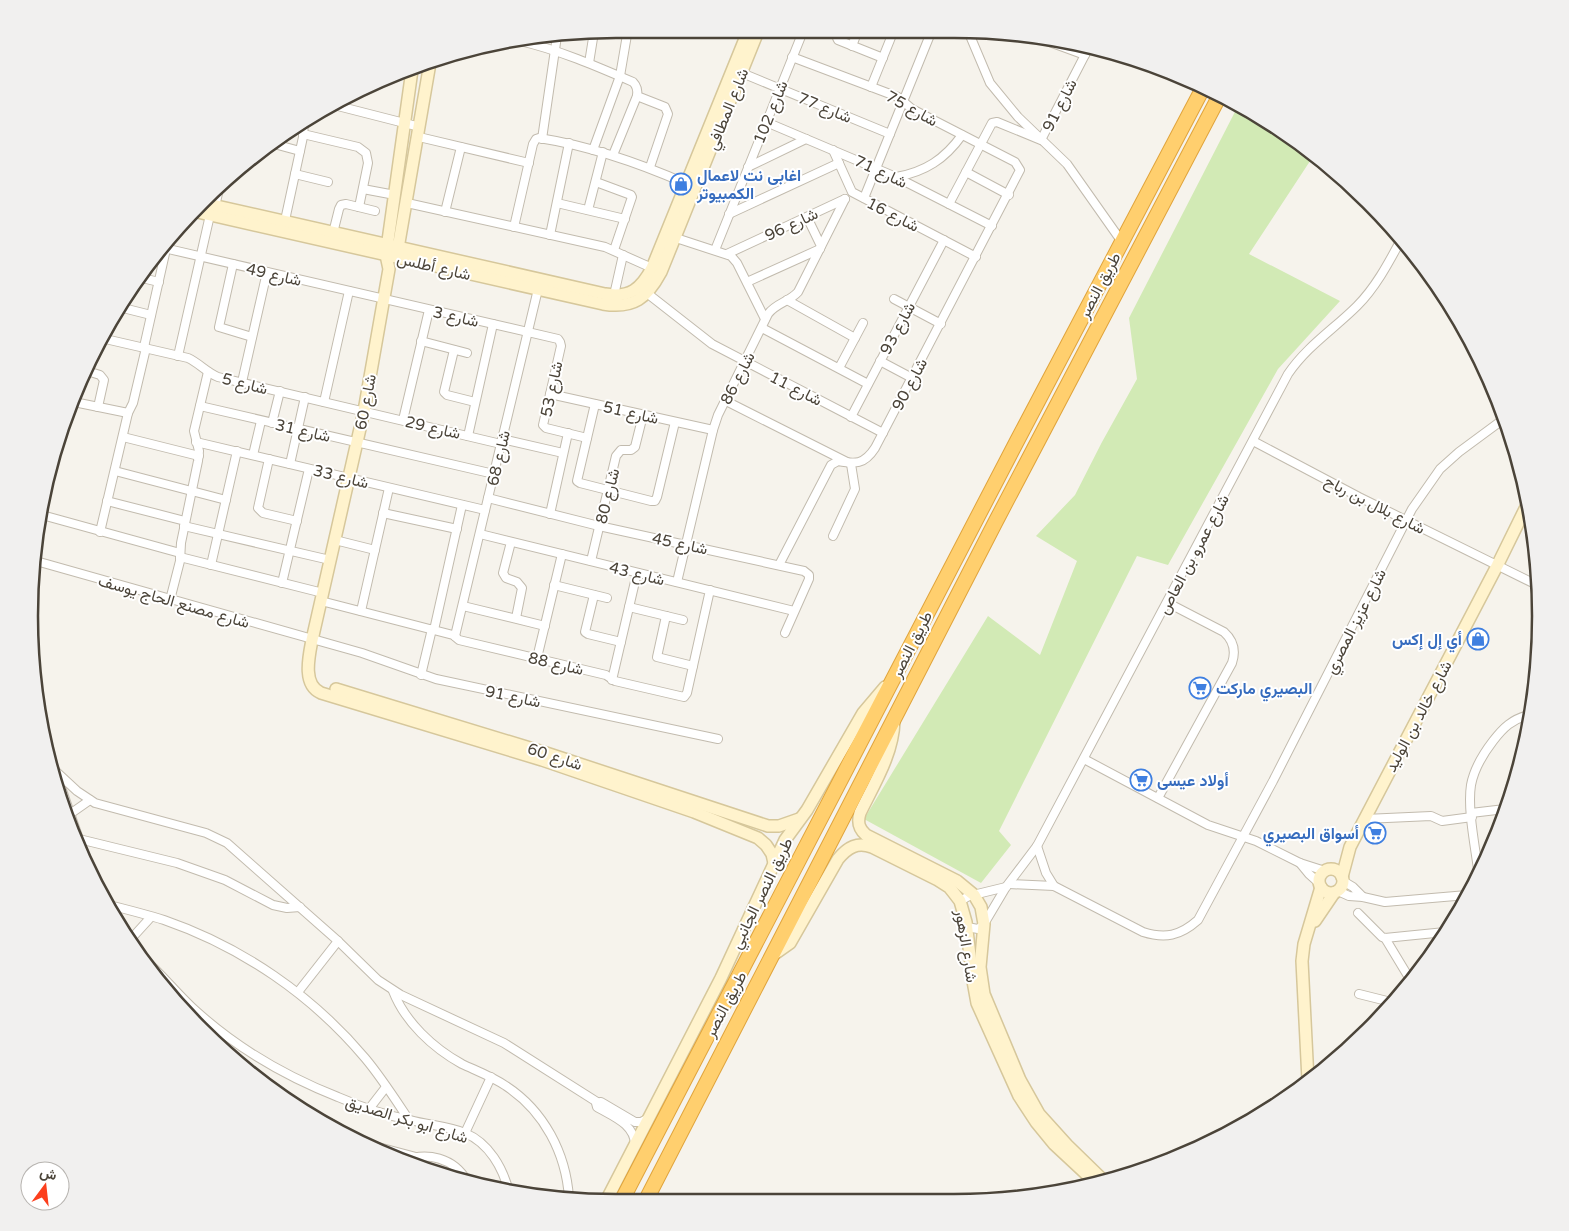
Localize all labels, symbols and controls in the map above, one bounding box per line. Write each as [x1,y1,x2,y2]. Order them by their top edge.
street label: شارع المطافي [702,66,756,154]
street label: شارع 91 [1038,76,1083,136]
street label: شارع 102 [749,78,794,147]
street label: شارع 75 [881,86,941,132]
street label: شارع 77 [794,88,855,129]
street label: شارع 71 [850,151,910,194]
place label: اغابى نت لاعمال الكمبيوتر [696,166,801,204]
shop icon: اغابى نت لاعمال الكمبيوتر [669,172,693,196]
street label: شارع 16 [862,193,922,238]
street label: شارع 96 [762,204,822,247]
street label: شارع أطلس [395,249,473,286]
street label: طريق النصر [1074,249,1126,323]
street label: شارع 49 [244,259,304,292]
street label: شارع 93 [876,299,921,359]
street label: شارع 3 [431,302,481,333]
street label: شارع 86 [716,349,761,409]
street label: شارع 90 [888,355,933,415]
street label: شارع 53 [536,360,569,419]
street label: شارع 11 [765,367,825,412]
street label: شارع 5 [220,369,270,400]
street label: شارع 60 [351,373,382,432]
street label: شارع 51 [601,397,661,430]
street label: شارع 29 [403,412,463,445]
street label: شارع 31 [273,415,333,448]
street label: شارع 68 [483,428,516,488]
street label: شارع 33 [311,460,371,494]
street label: شارع 80 [591,466,625,526]
street label: شارع بلال بن رباح [1320,471,1428,540]
street label: شارع عمرو بن العاص [1154,491,1235,618]
street label: شارع 45 [650,528,709,561]
street label: شارع 43 [607,557,667,591]
street label: شارع عزيز المصري [1321,565,1394,679]
street label: شارع مصنع الحاج يوسف [95,571,252,634]
street label: طريق النصر [886,608,937,682]
shop icon: أي إل إكس [1466,627,1490,651]
place label: أي إل إكس [1392,630,1462,653]
street label: شارع 88 [526,648,586,681]
street label: شارع خالد بن الوليد [1381,657,1458,776]
supermarket icon: البصيري ماركت [1188,676,1212,700]
place label: البصيري ماركت [1216,679,1312,702]
street label: شارع 91 [483,681,542,714]
street label: شارع 60 [524,739,585,776]
supermarket icon: أولاد عيسى [1129,768,1153,792]
place label: أولاد عيسى [1157,771,1229,791]
supermarket icon: أسواق البصيري [1363,821,1387,845]
place label: أسواق البصيري [1263,824,1359,847]
street label: طريق النصر الجانبي [726,835,800,954]
street label: شارع الزهور [949,907,982,984]
street label: طريق النصر [700,968,752,1042]
street label: شارع ابو بكر الصديق [343,1092,470,1149]
north arrow [20,1161,70,1211]
text: ش [38,1164,59,1184]

